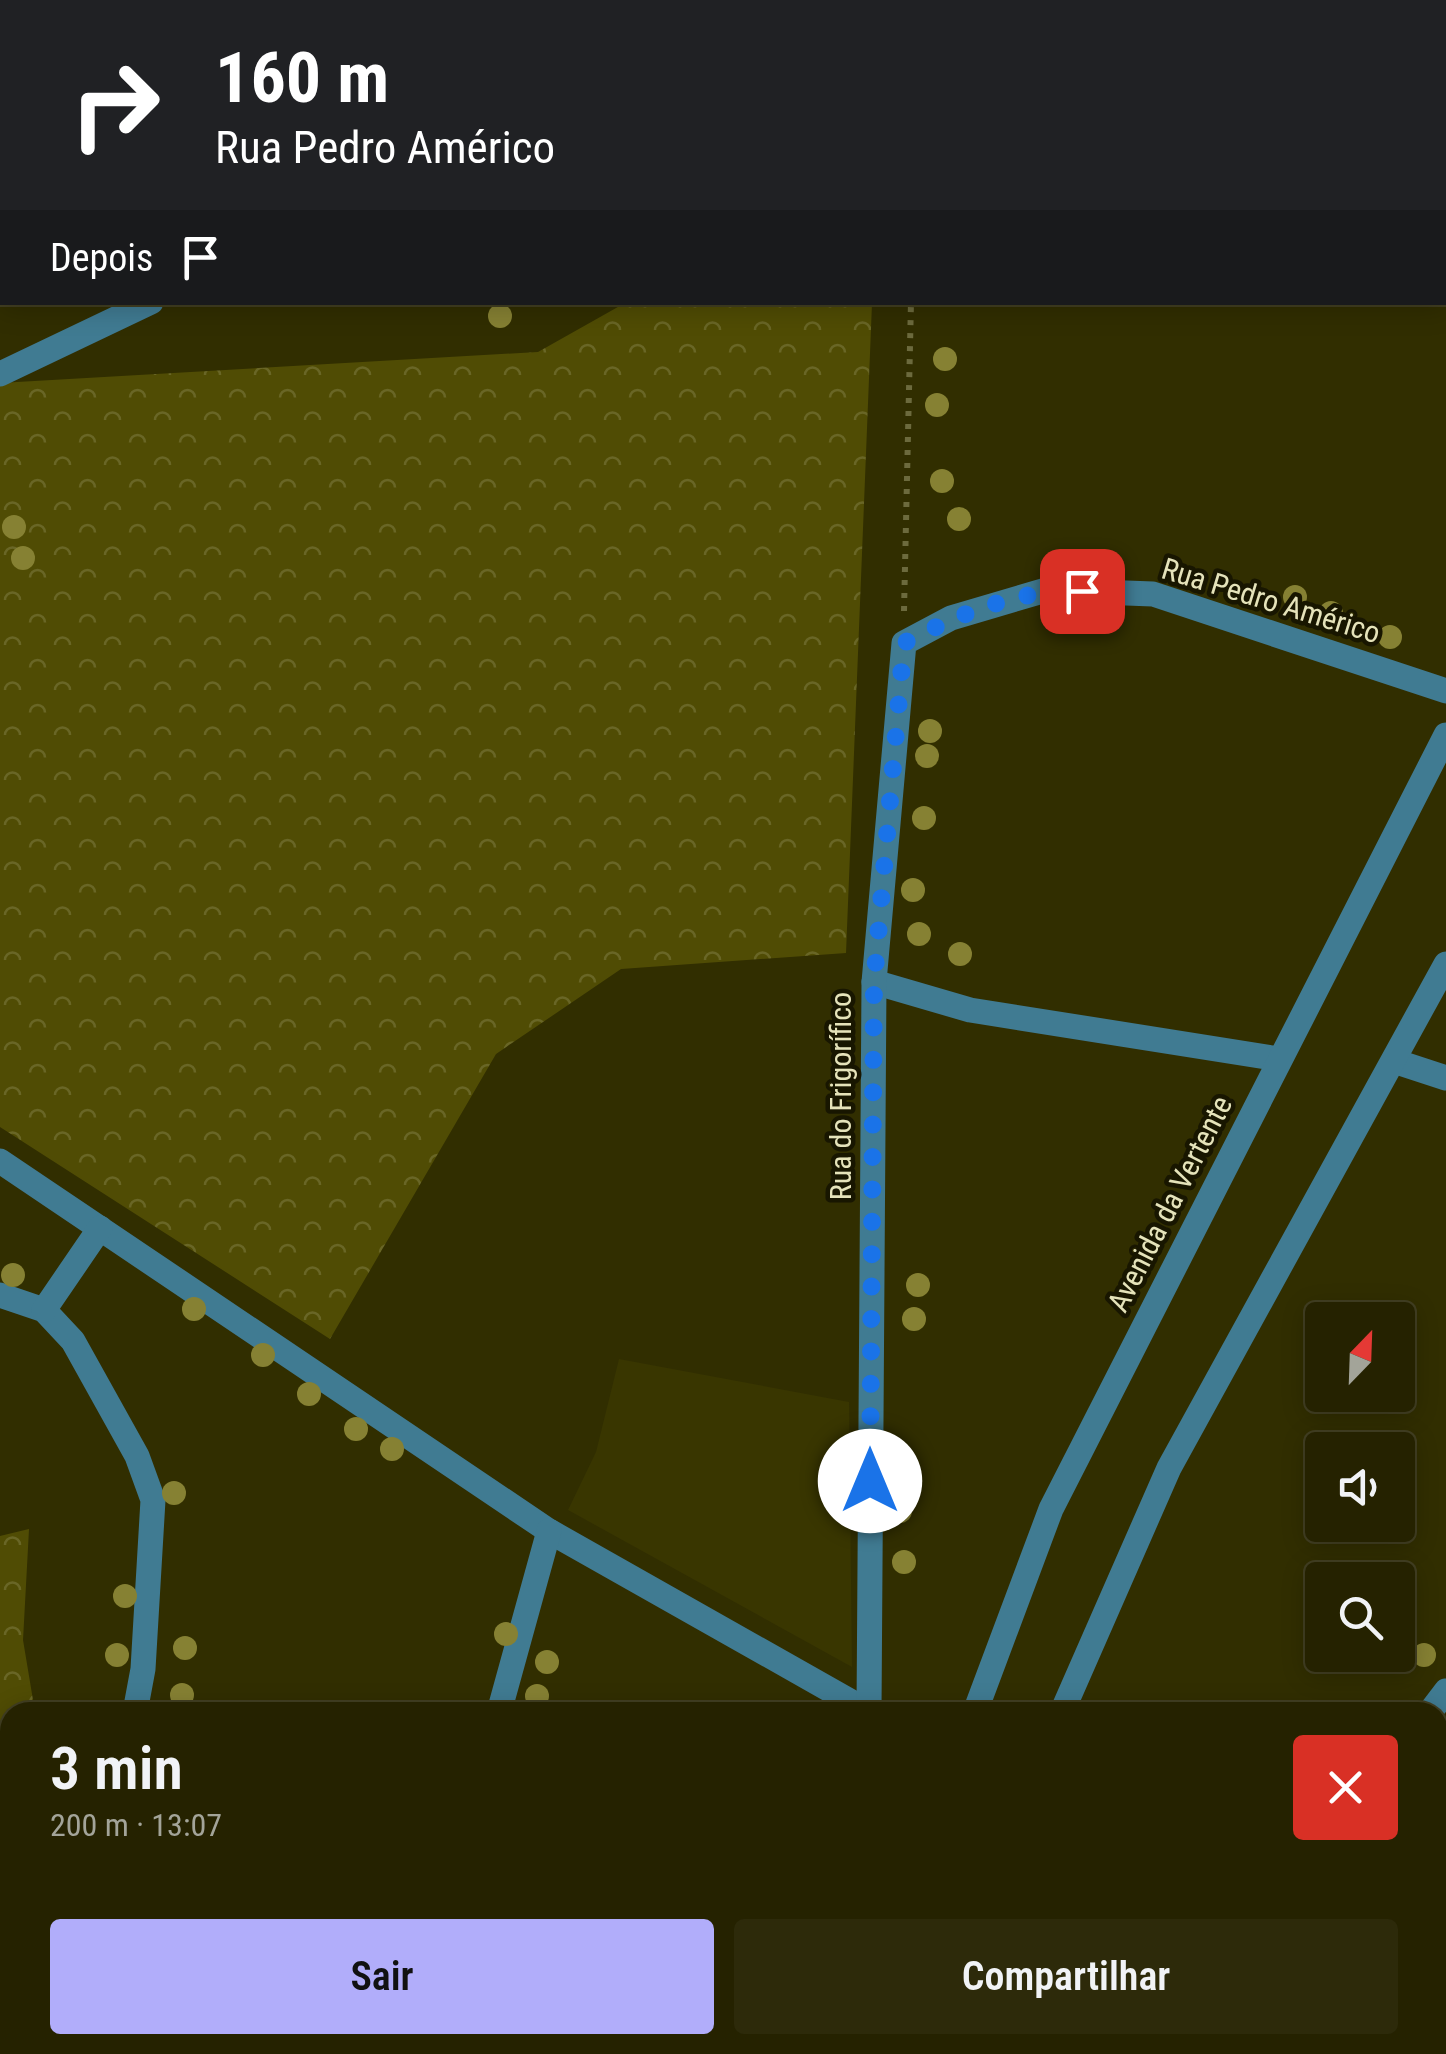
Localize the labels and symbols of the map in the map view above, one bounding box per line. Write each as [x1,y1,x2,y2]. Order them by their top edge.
pin [1040,549,1125,634]
street label: Rua Pedro Américo [1158,551,1385,650]
street label: Rua do Frigorífico [823,992,858,1200]
street label: Avenida da Vertente [1100,1090,1239,1318]
north arrow [1305,1302,1415,1412]
position arrow [818,1429,922,1533]

